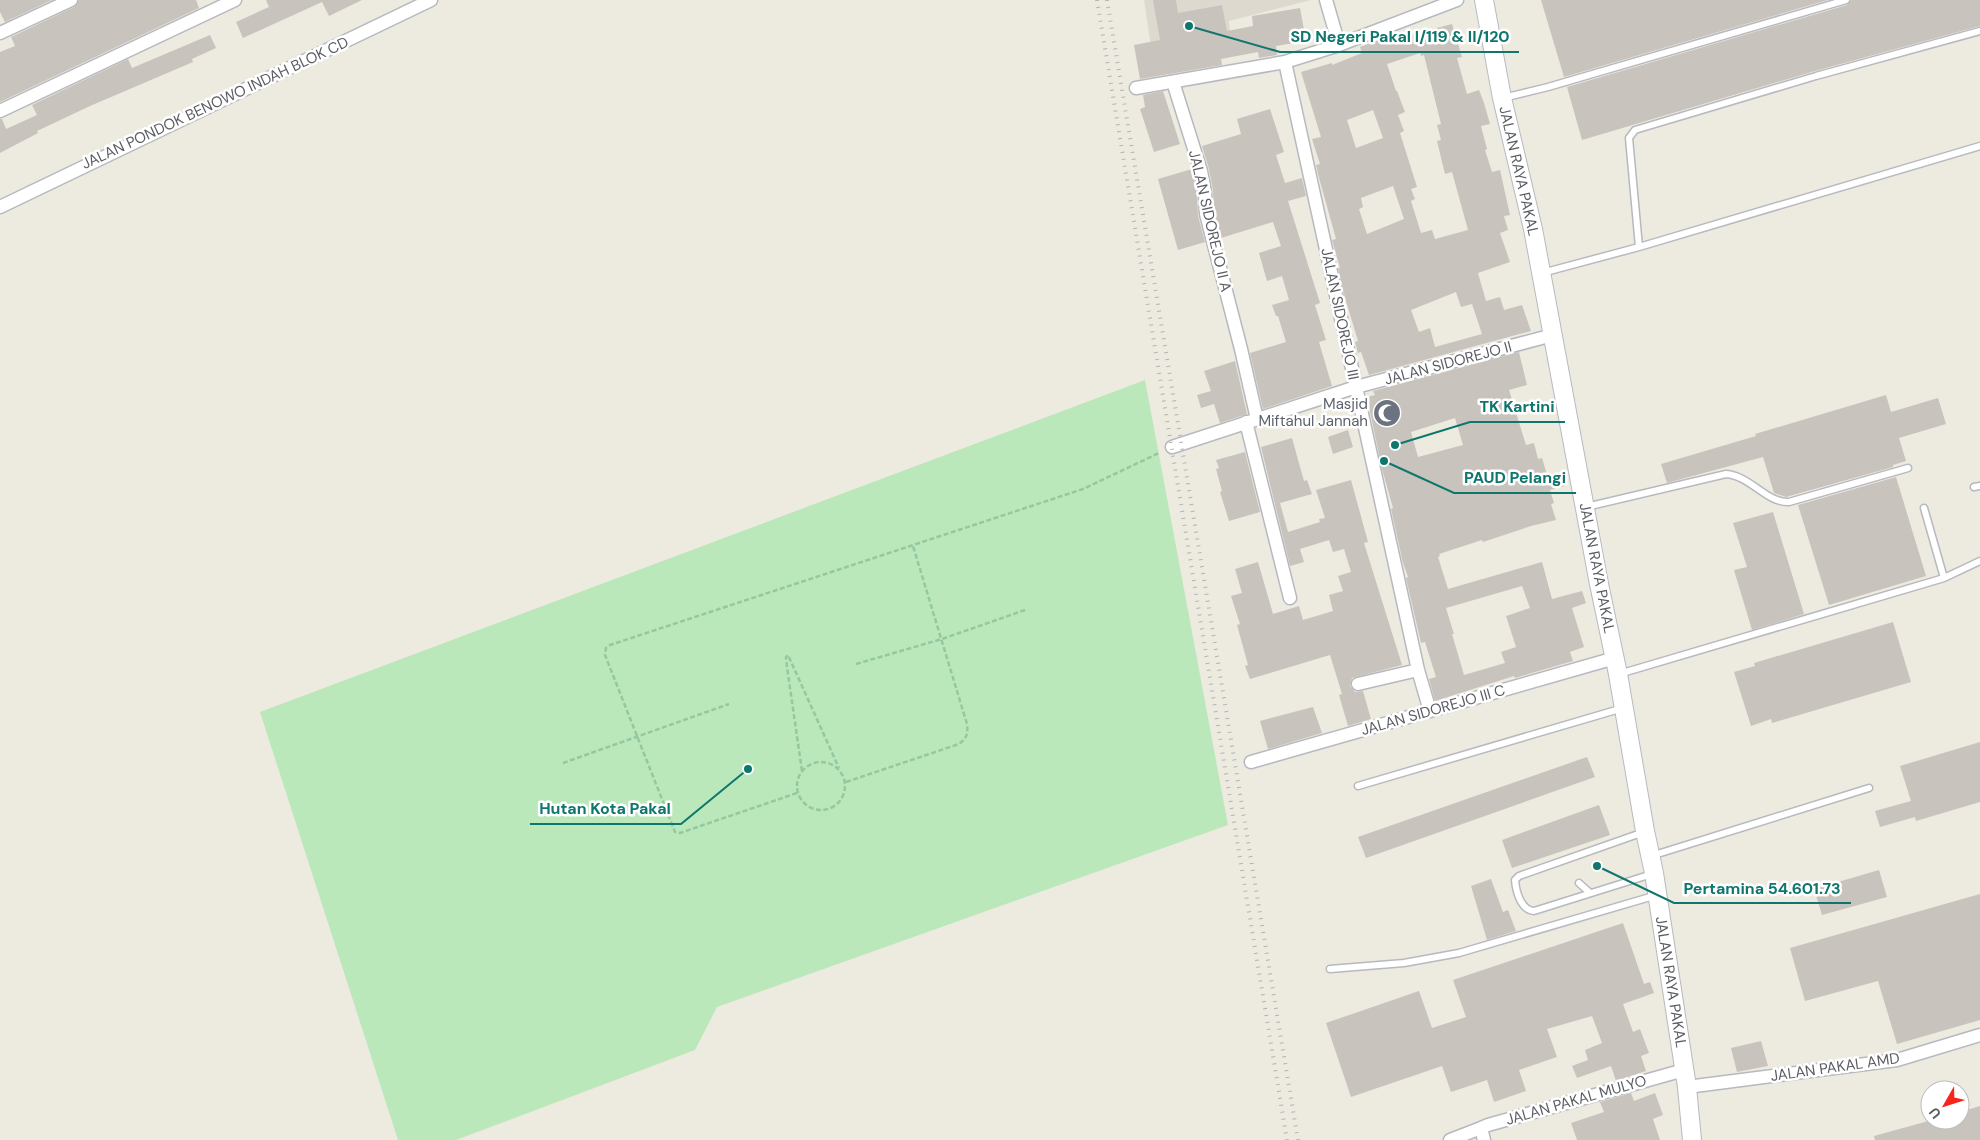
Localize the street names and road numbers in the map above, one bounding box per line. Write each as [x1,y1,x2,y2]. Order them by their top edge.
street label: JALAN PONDOK BENOWO INDAH BLOK CD [78,32,352,174]
street label: JALAN RAYA PAKAL [1494,104,1544,238]
street label: JALAN SIDOREJO II A [1184,148,1236,294]
street label: JALAN SIDOREJO III [1316,246,1364,382]
street label: JALAN SIDOREJO II [1382,336,1514,390]
street label: JALAN RAYA PAKAL [1575,501,1619,635]
street label: JALAN SIDOREJO III C [1359,680,1508,740]
street label: JALAN RAYA PAKAL [1651,915,1691,1049]
street label: JALAN PAKAL AMD [1769,1048,1901,1086]
street label: JALAN PAKAL MULYO [1503,1070,1649,1130]

